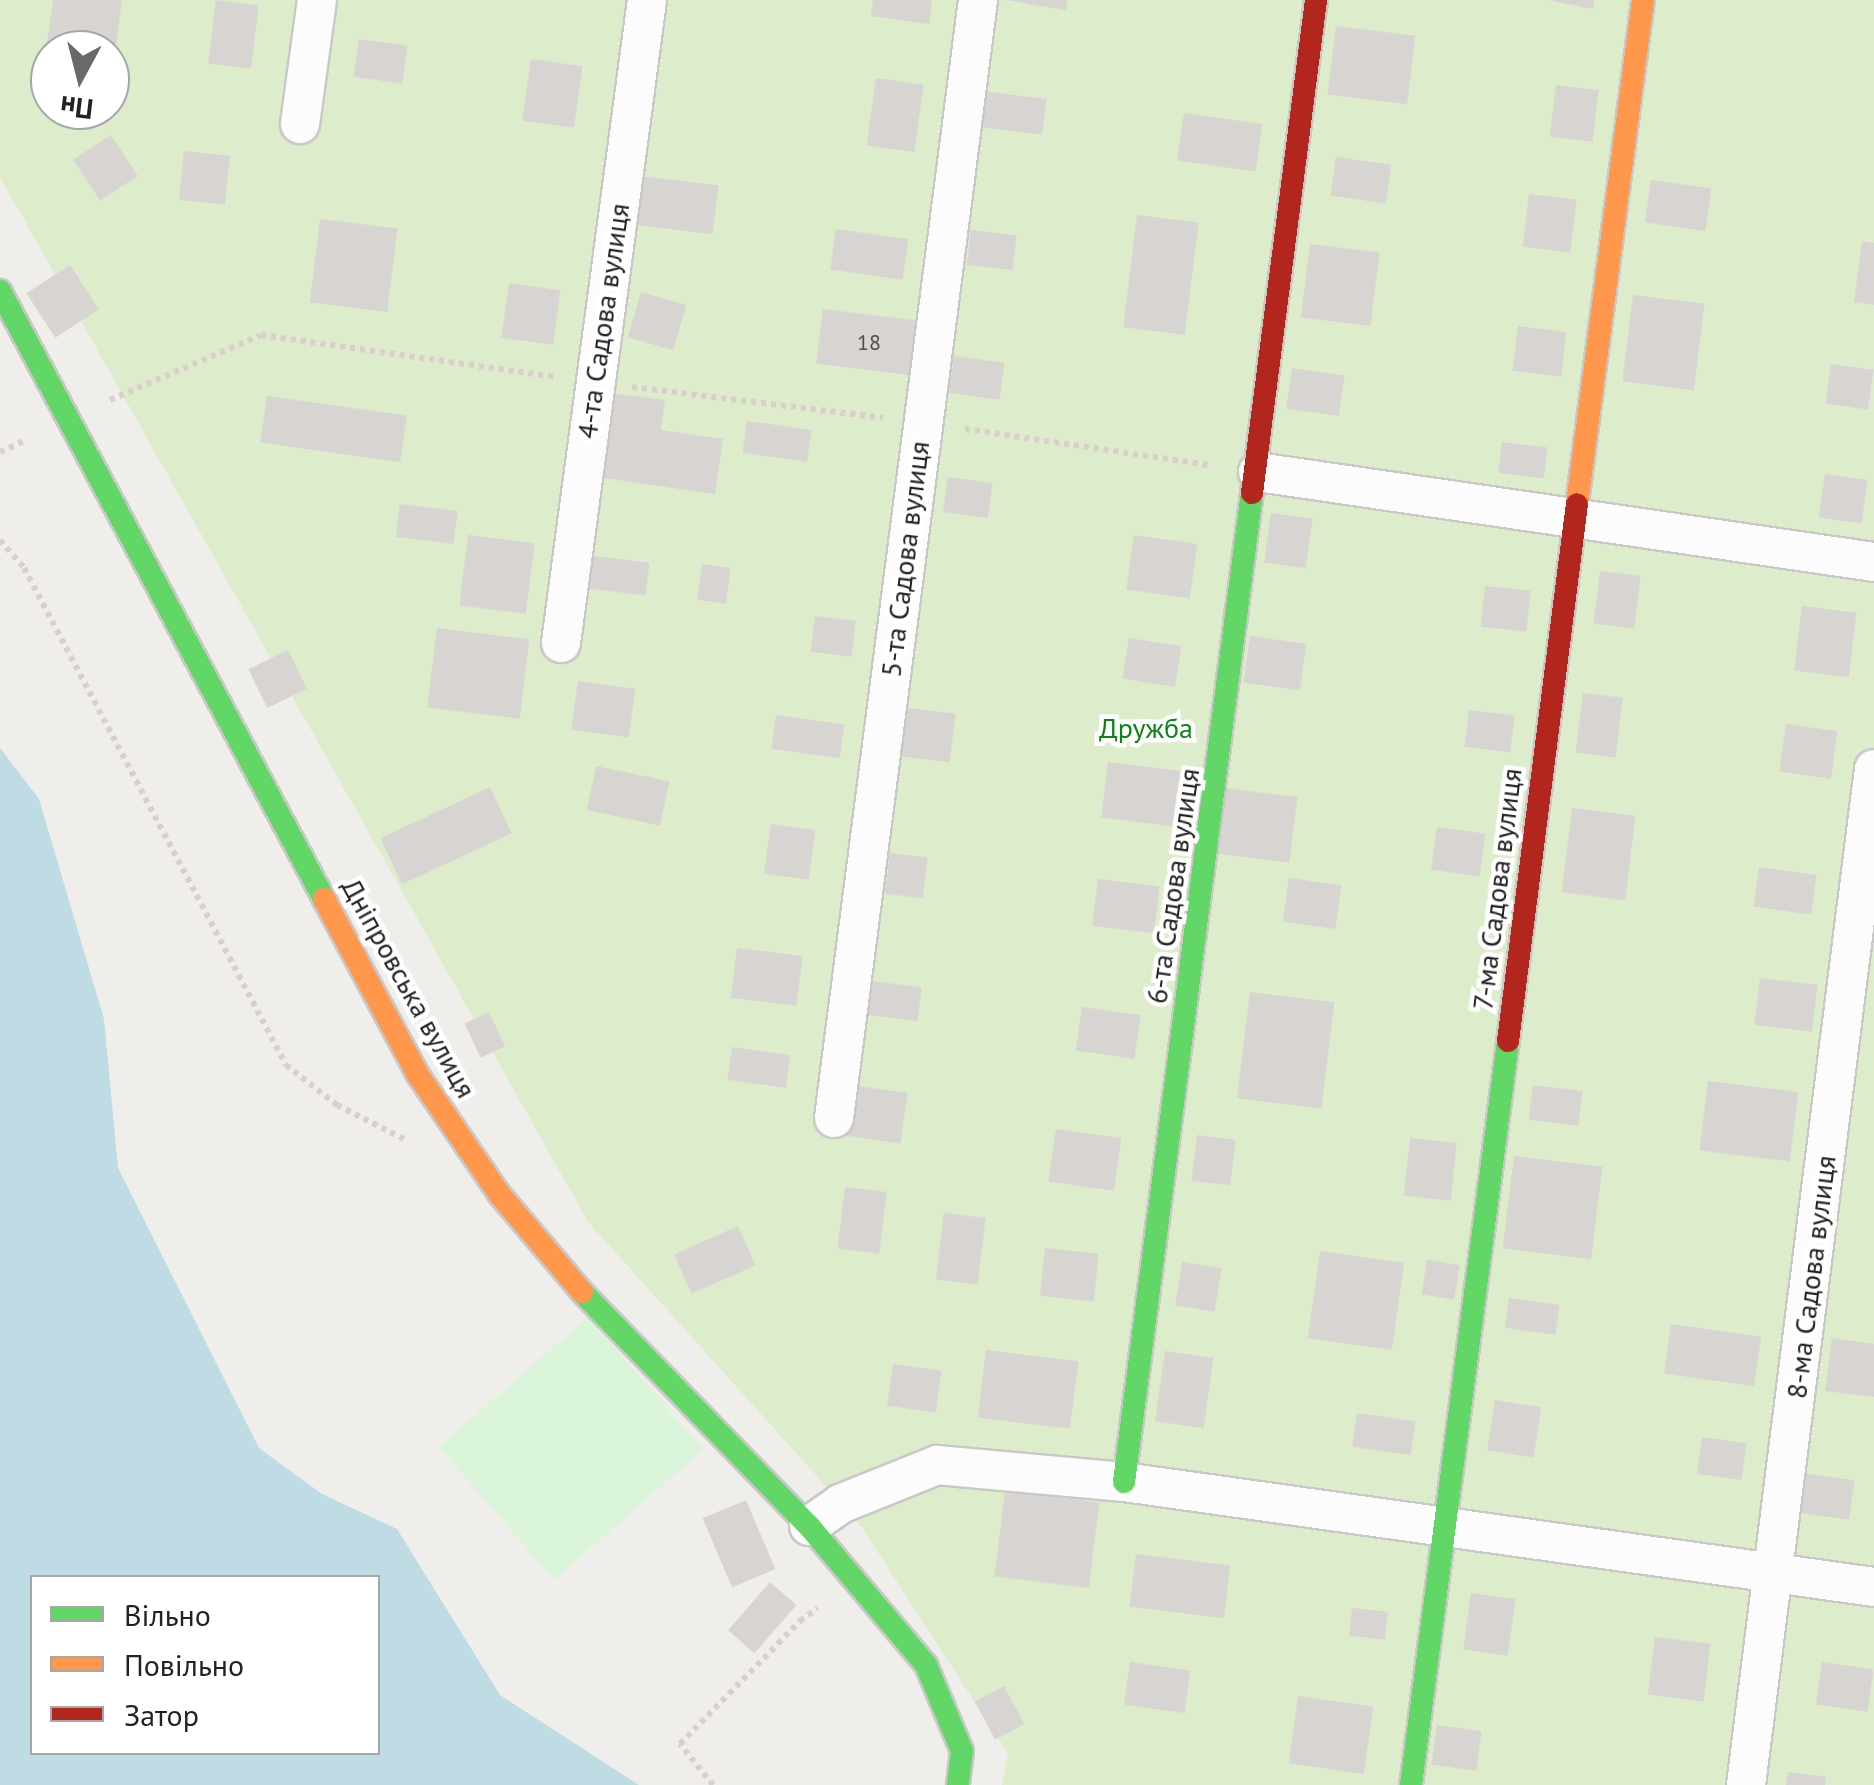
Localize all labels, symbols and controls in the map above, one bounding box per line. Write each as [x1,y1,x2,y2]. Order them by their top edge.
north arrow [30,30,130,130]
text: Пн [58,88,95,129]
street label: 4-та Садова вулиця [570,201,636,441]
house number: 18 [857,330,881,356]
street label: 5-та Садова вулиця [874,439,936,679]
park label: Дружба [1099,711,1193,745]
street label: 6-та Садова вулиця [1140,766,1206,1006]
street label: 7-ма Садова вулиця [1466,766,1528,1012]
street label: Дніпровська вулиця [335,873,483,1103]
street label: 8-ма Садова вулиця [1779,1153,1843,1401]
legend [30,1575,380,1755]
text: Вільно [124,1595,211,1634]
text: Повільно [124,1645,244,1684]
text: Затор [124,1695,199,1734]

